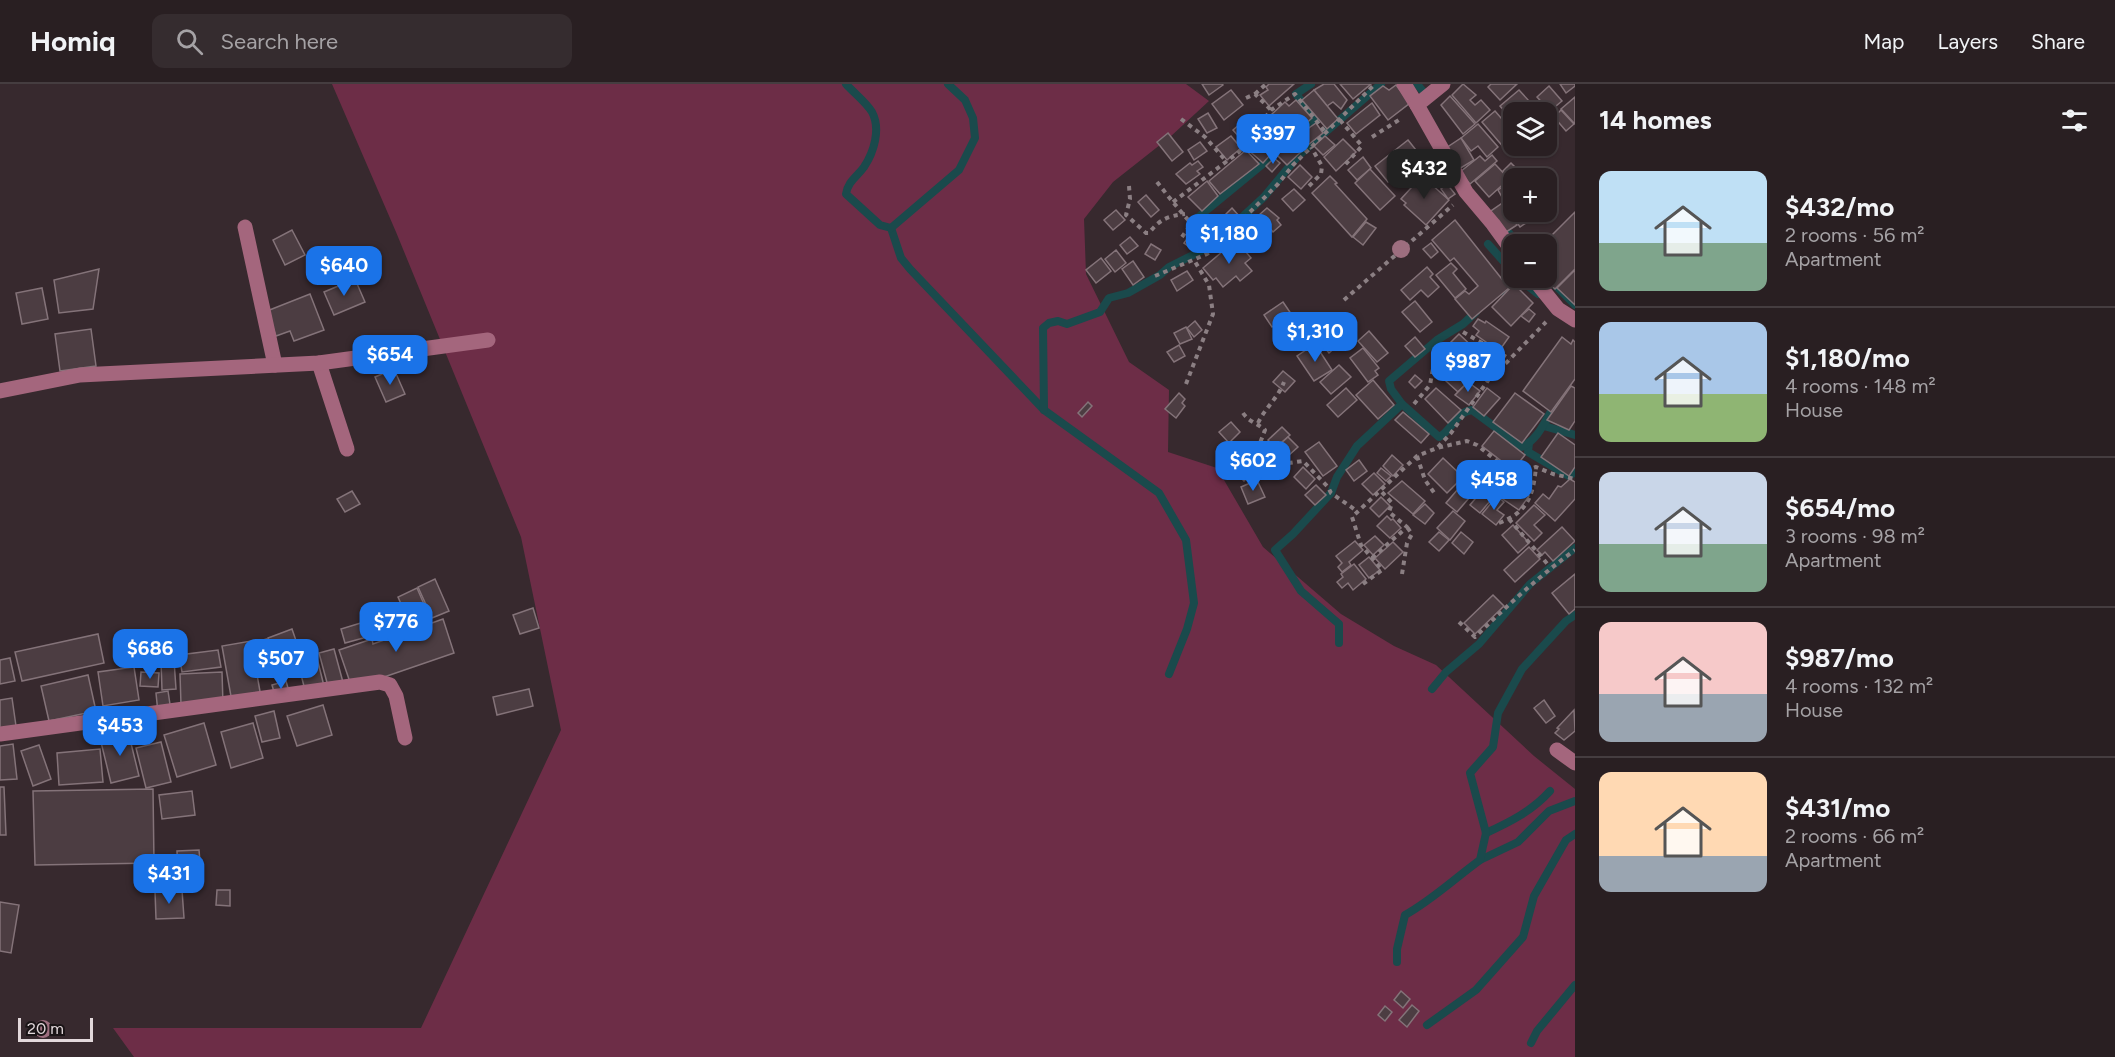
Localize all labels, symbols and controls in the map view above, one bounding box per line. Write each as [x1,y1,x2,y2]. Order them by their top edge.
search box [152,14,572,68]
text: Homiq [30,24,116,58]
icon: search [173,25,206,58]
text: Search here [221,28,338,55]
text: Map [1864,29,1904,54]
text: Layers [1937,29,1998,54]
text: Share [2031,29,2085,54]
map controls [1503,102,1557,288]
button: layers [1503,102,1557,156]
text: 14 homes [1599,104,1712,136]
icon: filters [2058,104,2091,137]
pin: $397 [1237,114,1309,165]
text: $397 [1251,121,1295,145]
pin: $432 [1388,149,1460,200]
text: $432 [1401,156,1447,180]
button: + [1503,168,1557,222]
text: $432/mo [1785,191,1894,223]
icon: home [1647,195,1719,267]
pin: $1,180 [1180,214,1278,265]
text: $1,180 [1200,221,1258,245]
text: 2 rooms · 56 m² [1785,223,1924,247]
button: − [1503,234,1557,288]
pin: $640 [308,246,380,297]
text: Apartment [1785,247,1882,271]
text: $640 [320,253,368,277]
pin: $1,310 [1266,312,1364,363]
text: $1,310 [1286,319,1344,343]
pin: $654 [354,335,426,386]
text: $654 [367,342,413,366]
pin: $987 [1432,342,1504,393]
text: $1,180/mo [1785,342,1910,374]
icon: home [1647,346,1719,418]
text: $987 [1445,349,1491,373]
text: 4 rooms · 148 m² [1785,374,1936,398]
text: House [1785,398,1843,422]
pin: $602 [1217,441,1289,492]
text: $602 [1229,448,1277,472]
pin: $458 [1458,460,1530,511]
text: $458 [1470,467,1518,491]
text: $654/mo [1785,492,1895,524]
icon: home [1647,496,1719,568]
text: 3 rooms · 98 m² [1785,524,1925,548]
text: Apartment [1785,548,1882,572]
pin: $776 [360,602,432,653]
text: $776 [374,609,418,633]
pin: $686 [114,629,186,680]
text: $686 [127,636,173,660]
pin: $507 [245,639,317,690]
text: $987/mo [1785,642,1894,674]
text: $507 [258,646,304,670]
icon: home [1647,646,1719,718]
text: 4 rooms · 132 m² [1785,674,1933,698]
text: House [1785,698,1843,722]
pin: $453 [84,706,156,757]
text: $453 [97,713,143,737]
text: $431/mo [1785,792,1890,824]
icon: home [1647,796,1719,868]
text: 2 rooms · 66 m² [1785,824,1924,848]
text: Apartment [1785,848,1882,872]
pin: $431 [133,854,205,905]
text: $431 [147,861,191,885]
scale bar [18,1015,93,1042]
text: 20 m [27,1019,64,1038]

